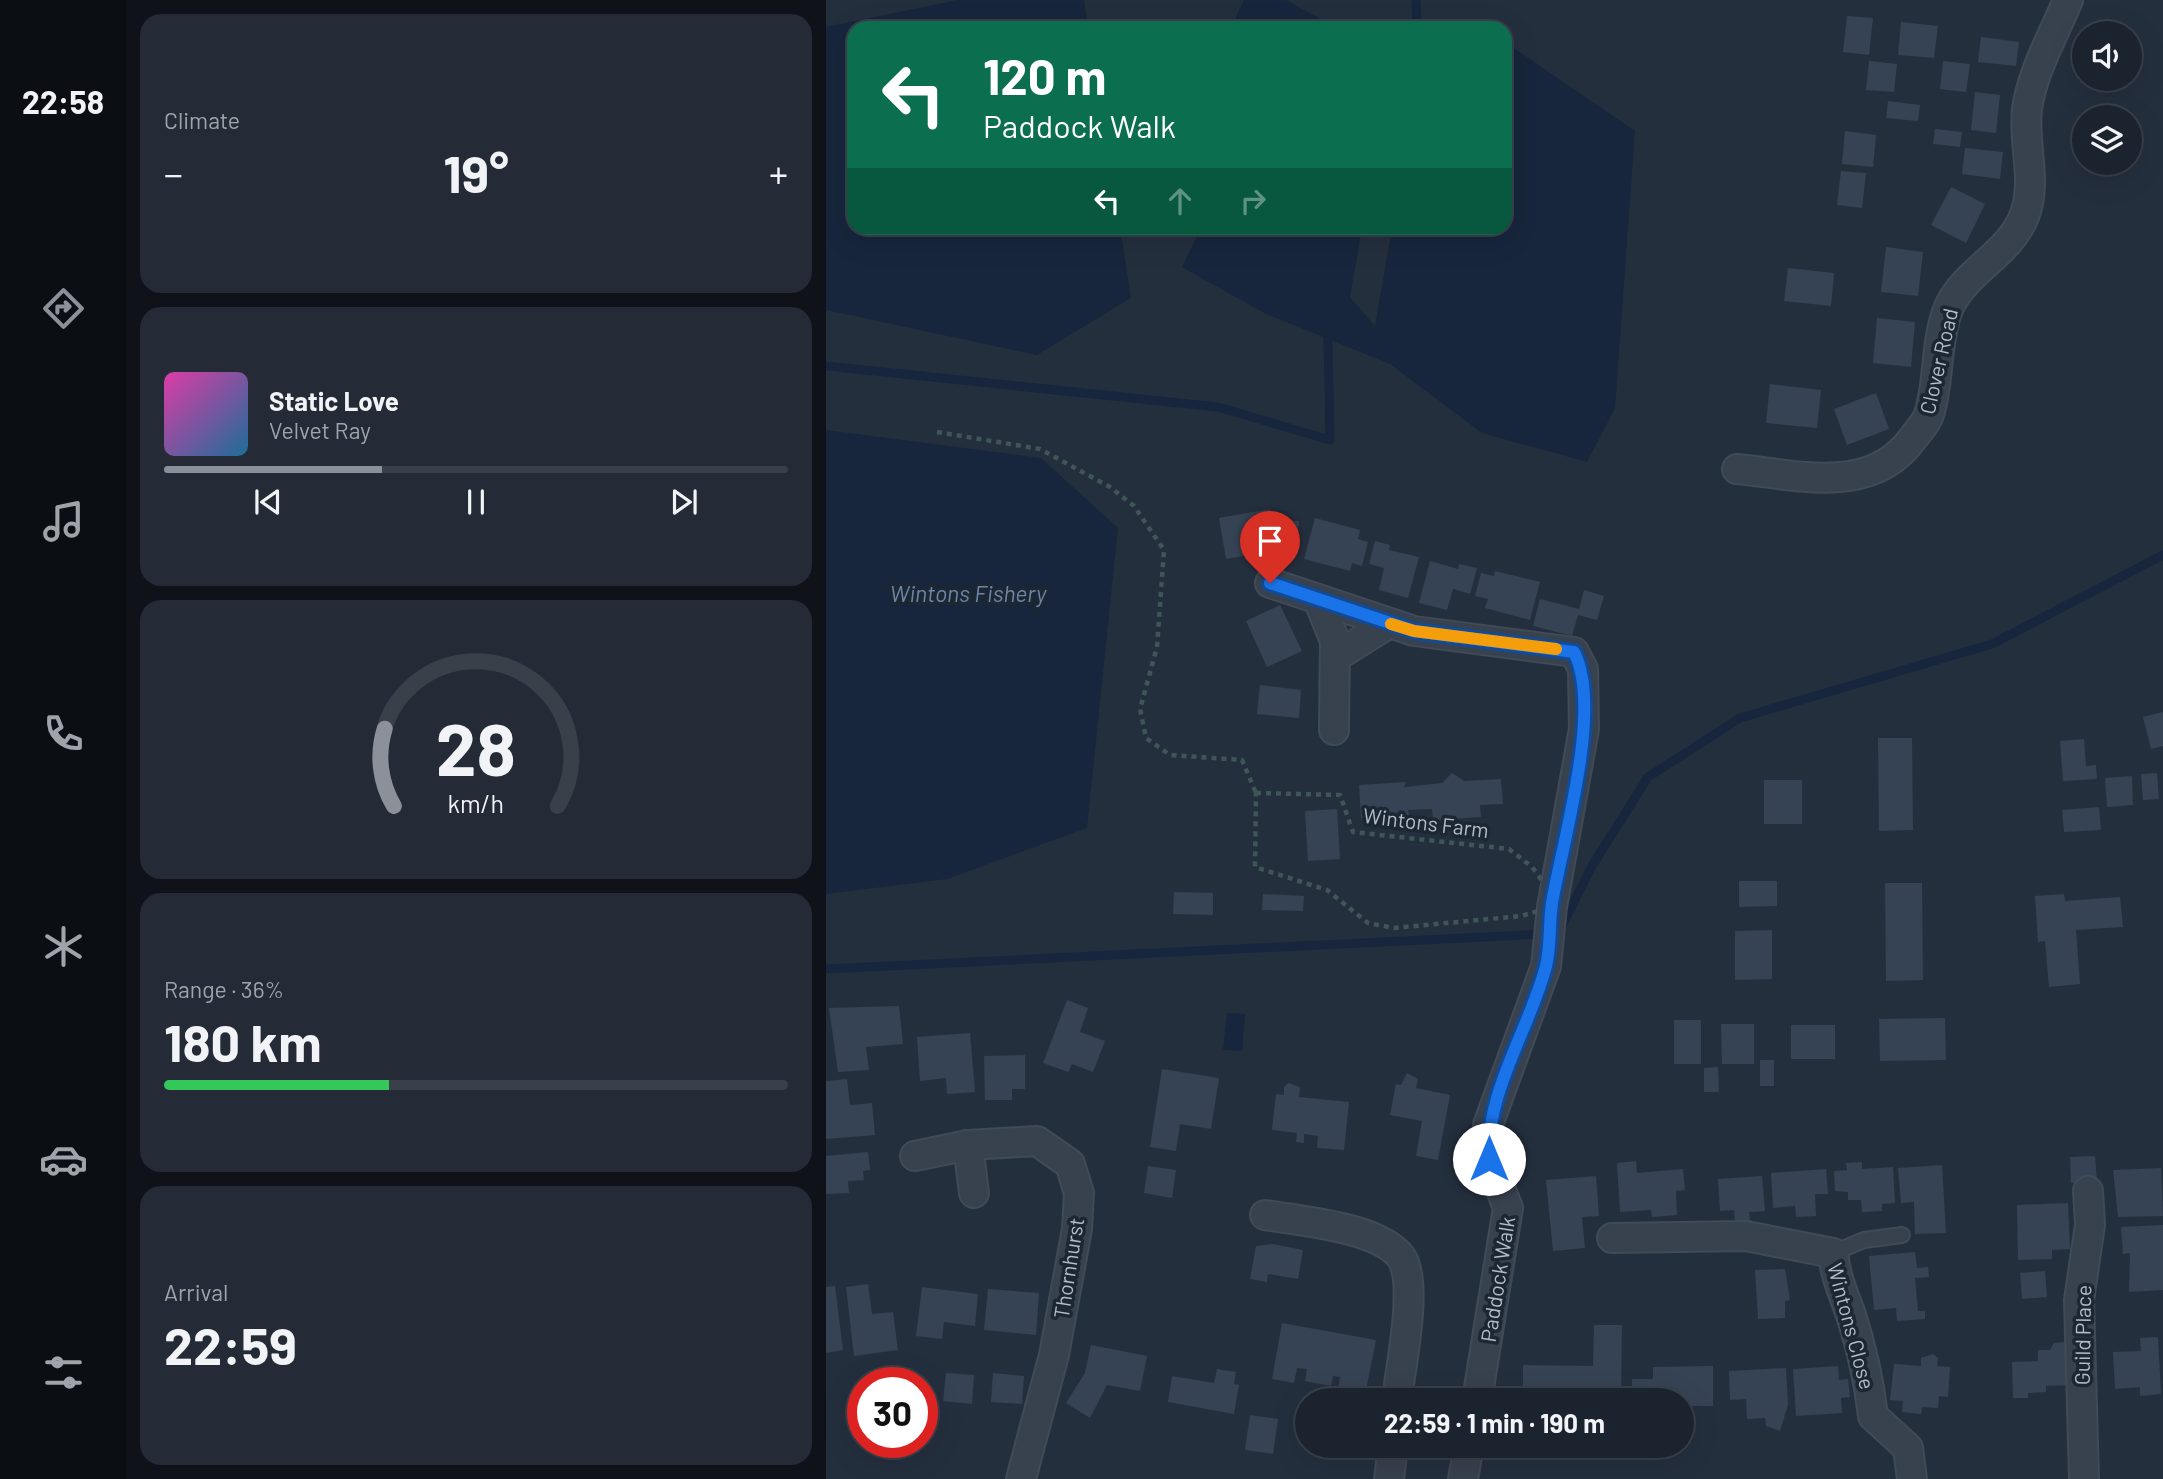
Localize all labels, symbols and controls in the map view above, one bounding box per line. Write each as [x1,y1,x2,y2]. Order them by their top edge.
map controls [2072,21,2142,175]
button: sound [2072,21,2142,91]
text: 120 m [983,46,1106,105]
icon: left [868,49,959,140]
text: 22:58 [22,82,104,120]
button: layers [2072,105,2142,175]
text: Climate [164,106,240,134]
text: Paddock Walk [983,106,1176,144]
text: 19° [443,141,509,203]
text: − [164,150,183,196]
text: + [769,150,788,196]
icon: left [1088,182,1126,220]
icon: ahead [1161,182,1199,220]
icon: right [1234,182,1272,220]
icon: directions [39,284,88,333]
street label: Clover Road [1914,306,1962,416]
text: Static Love [269,385,399,416]
text: Velvet Ray [269,416,371,444]
icon: previous [249,483,287,521]
icon: pause [457,483,495,521]
icon: next [665,483,703,521]
icon: music [39,497,88,546]
pin [1240,511,1300,583]
icon: arrive [1251,522,1289,560]
water label: Wintons Fishery [890,579,1047,607]
text: 28 [436,703,516,791]
icon: phone [39,709,88,758]
text: km/h [448,787,504,817]
street label: Wintons Farm [1362,802,1490,842]
icon: climate [39,922,88,971]
text: Range · 36% [164,975,284,1003]
text: 180 km [164,1010,322,1072]
position arrow [1452,1122,1526,1196]
icon: car [39,1135,88,1184]
street label: Paddock Walk [1475,1214,1519,1344]
street label: Thornhurst [1048,1216,1088,1320]
street label: Wintons Close [1823,1260,1881,1392]
text: Arrival [164,1278,228,1306]
street label: Guild Place [2069,1285,2095,1385]
text: 22:59 [164,1313,297,1375]
icon: filters [39,1348,88,1397]
speed limit sign: 30 [847,1367,938,1458]
text: 22:59 · 1 min · 190 m [1384,1407,1605,1438]

